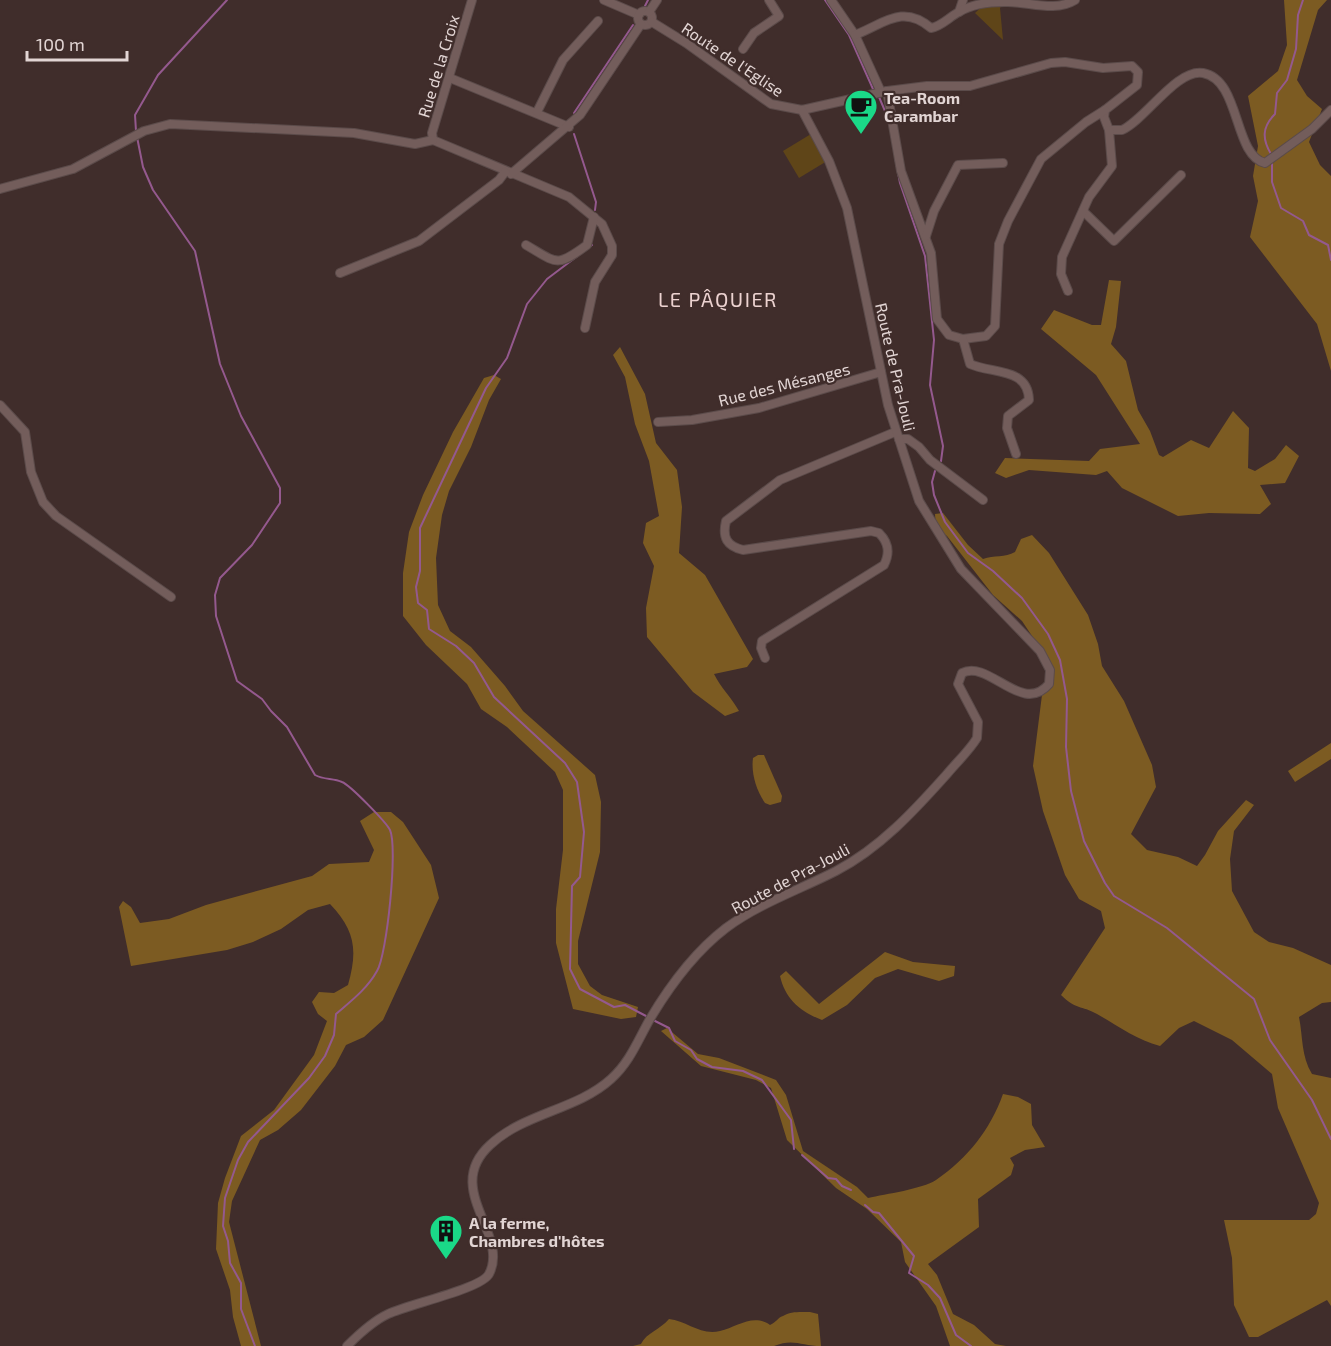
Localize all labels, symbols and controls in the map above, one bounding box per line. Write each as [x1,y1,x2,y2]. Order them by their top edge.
street label: Rue de la Croix [413,12,463,120]
street label: Route de l'Eglise [678,18,788,100]
scale bar [27,24,128,62]
text: 100 m [36,33,85,55]
cafe icon: Tea-Room Carambar [843,88,879,135]
place label: Tea-Room Carambar [884,88,960,125]
district label: LE PÂQUIER [658,287,778,311]
street label: Route de Pra-Jouli [872,301,920,433]
street label: Rue des Mésanges [716,358,852,410]
street label: Route de Pra-Jouli [728,839,852,917]
building icon: A la ferme, Chambres d'hôtes [428,1213,464,1260]
place label: A la ferme, Chambres d'hôtes [469,1213,604,1250]

